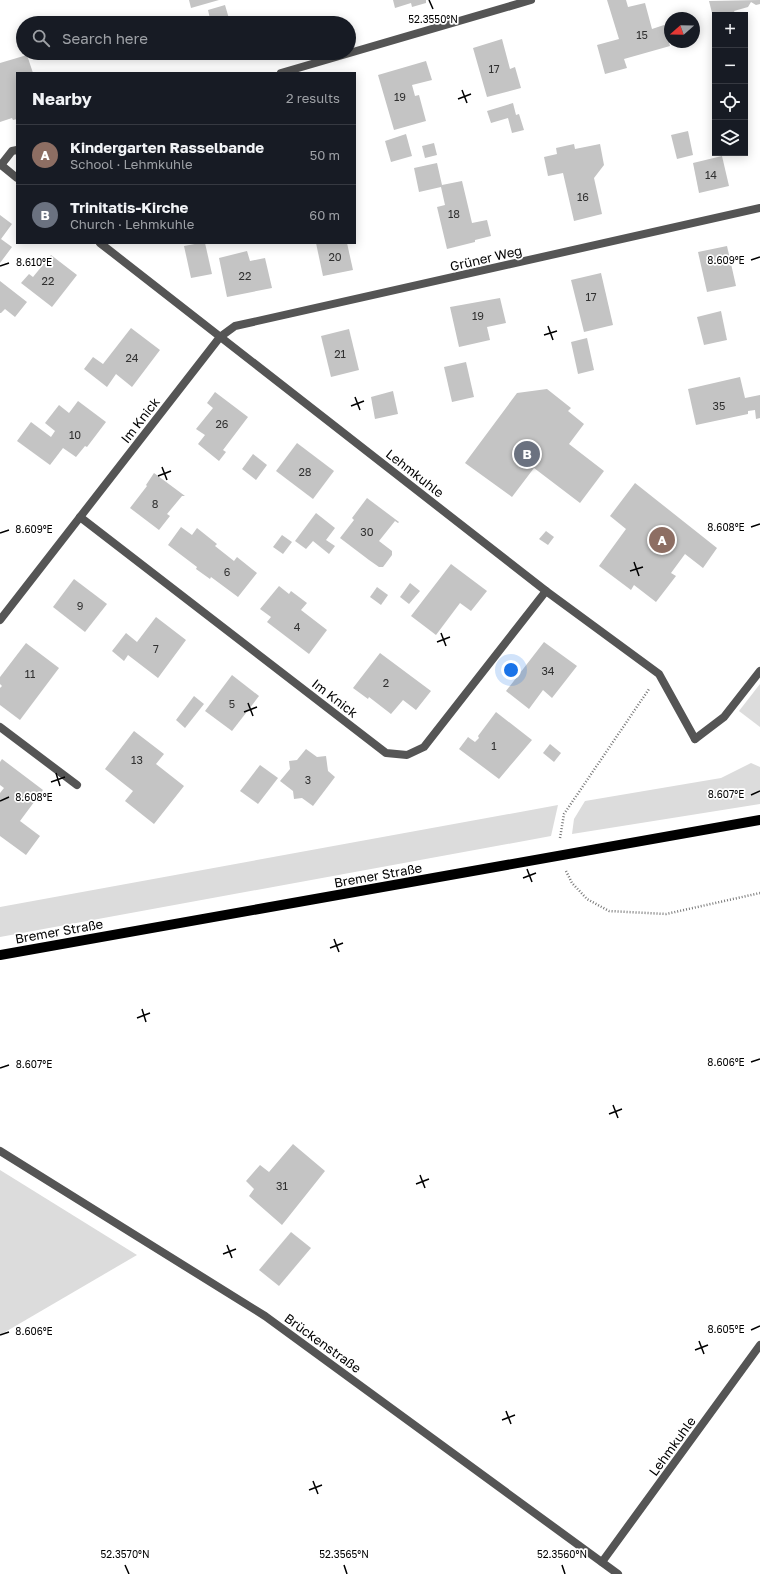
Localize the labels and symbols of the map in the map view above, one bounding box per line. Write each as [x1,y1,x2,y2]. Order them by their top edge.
north arrow [664,12,700,48]
text: 52.3550°N [408,13,458,25]
house number: 15 [636,28,648,41]
house number: 17 [488,62,500,75]
house number: 19 [394,90,406,103]
house number: 14 [705,168,717,181]
house number: 16 [577,190,589,203]
house number: 18 [448,207,460,220]
street label: Grüner Weg [448,242,524,274]
house number: 20 [328,250,342,263]
text: 8.609°E [707,254,745,266]
text: 8.610°E [16,256,52,268]
house number: 22 [239,269,251,282]
house number: 22 [42,274,54,287]
house number: 17 [585,290,597,303]
house number: 19 [472,309,484,322]
house number: 21 [334,347,346,360]
house number: 24 [125,351,139,364]
street label: Im Knick [117,393,163,446]
house number: 35 [713,399,725,412]
house number: 26 [215,417,229,430]
house number: 10 [69,428,81,441]
pin: B [514,439,540,469]
street label: Lehmkuhle [383,445,447,501]
house number: 28 [298,465,312,478]
house number: 8 [152,497,159,510]
text: 8.608°E [707,521,745,533]
text: 8.609°E [15,523,53,535]
house number: 30 [360,525,374,538]
pin: A [649,525,675,555]
house number: 6 [224,565,231,578]
house number: 9 [77,599,83,612]
house number: 4 [294,620,301,633]
house number: 7 [153,642,159,655]
your location [501,660,521,680]
house number: 34 [541,664,555,677]
house number: 11 [25,667,35,680]
street label: Im Knick [309,675,362,721]
house number: 2 [383,676,389,689]
house number: 5 [229,697,235,710]
house number: 1 [491,739,497,752]
house number: 13 [131,753,143,766]
house number: 3 [305,773,311,786]
text: 8.607°E [708,788,744,800]
text: 8.608°E [15,791,53,803]
street label: Bremer Straße [333,859,423,891]
street label: Bremer Straße [14,915,104,947]
text: 8.606°E [707,1056,745,1068]
text: 8.607°E [16,1058,52,1070]
house number: 31 [276,1179,288,1192]
street label: Brückenstraße [282,1310,364,1376]
text: 8.605°E [707,1323,745,1335]
text: 8.606°E [15,1325,53,1337]
street label: Lehmkuhle [645,1413,699,1479]
text: 52.3570°N [100,1548,150,1560]
text: 52.3565°N [319,1548,369,1560]
text: 52.3560°N [537,1548,587,1560]

